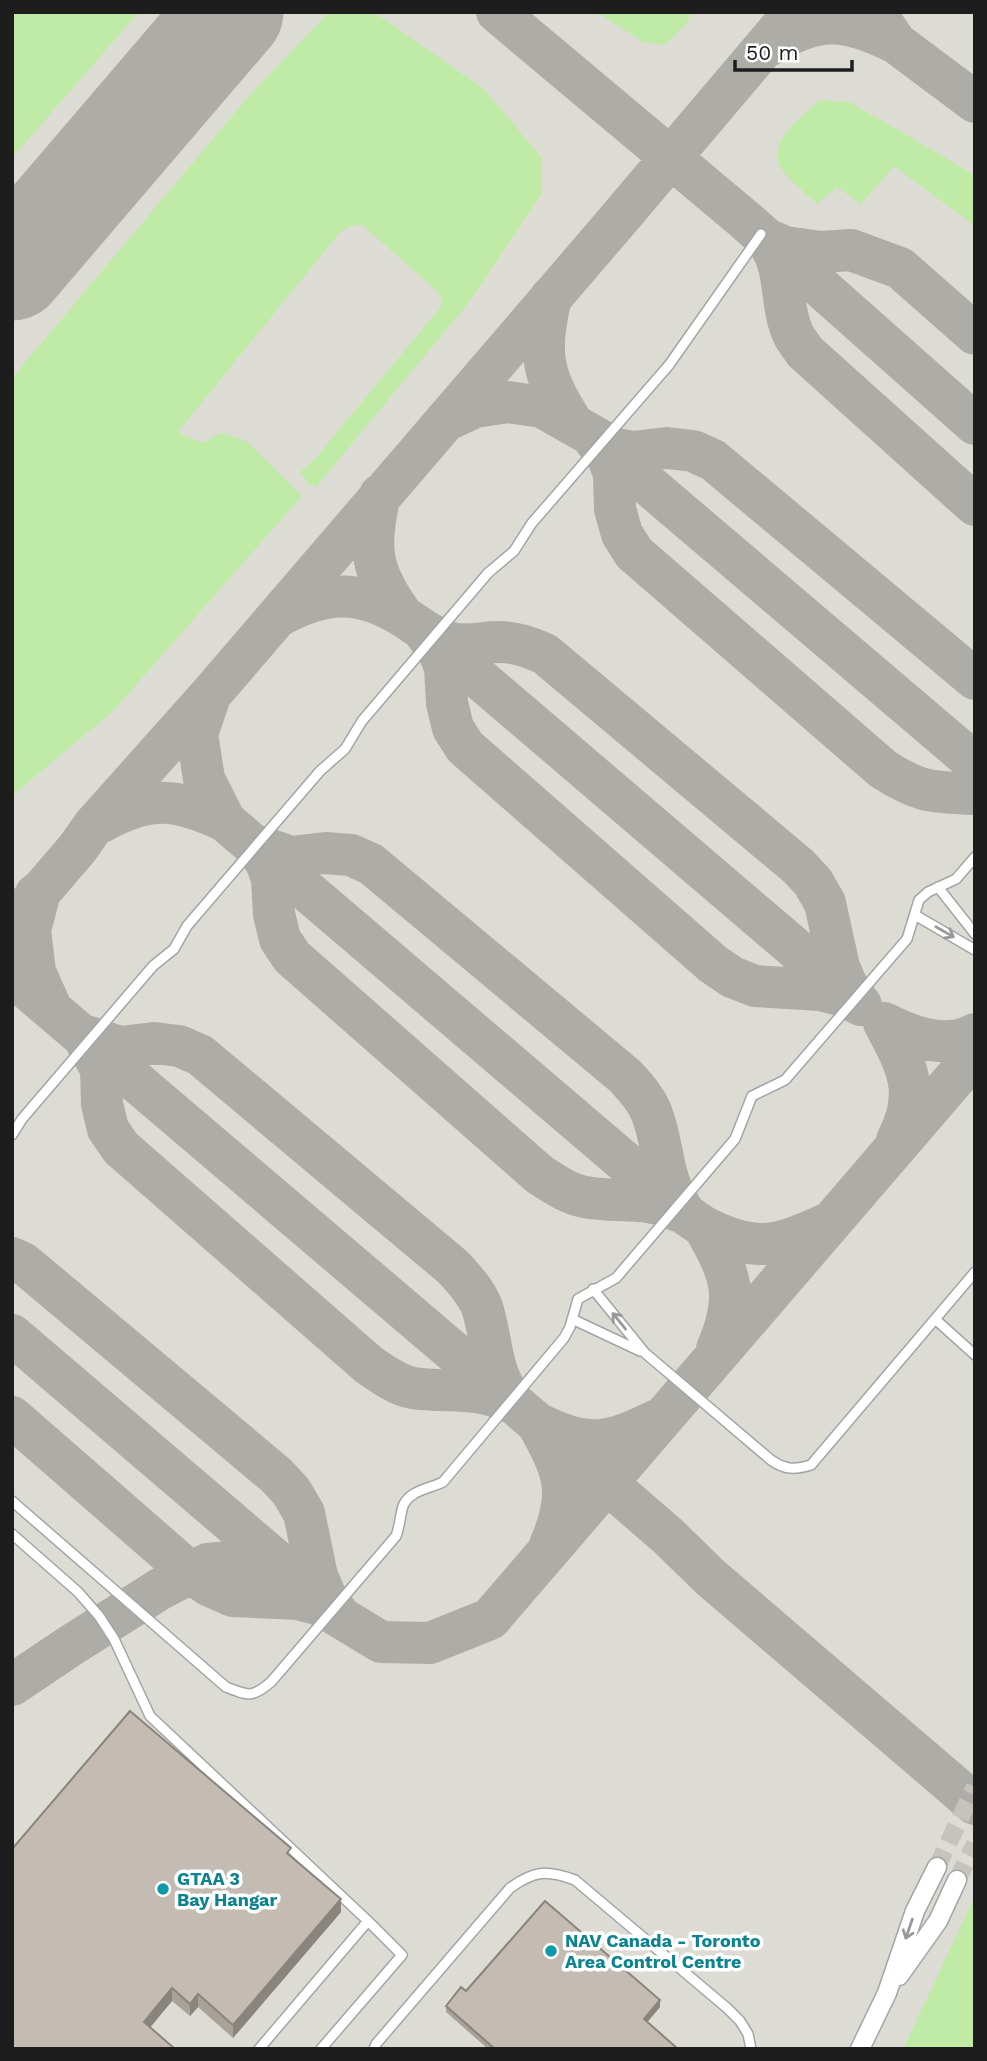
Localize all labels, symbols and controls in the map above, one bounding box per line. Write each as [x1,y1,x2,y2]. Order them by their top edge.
scale bar [735,28,852,72]
text: 50 m [746,40,798,65]
one-way arrow [934,926,954,940]
one-way arrow [611,1313,627,1331]
place label: GTAA 3 Bay Hangar [177,1868,277,1910]
marker: GTAA 3 Bay Hangar [155,1881,171,1897]
one-way arrow [902,1917,914,1939]
place label: NAV Canada - Toronto Area Control Centre [565,1930,761,1972]
marker: NAV Canada - Toronto Area Control Centre [543,1943,559,1959]

